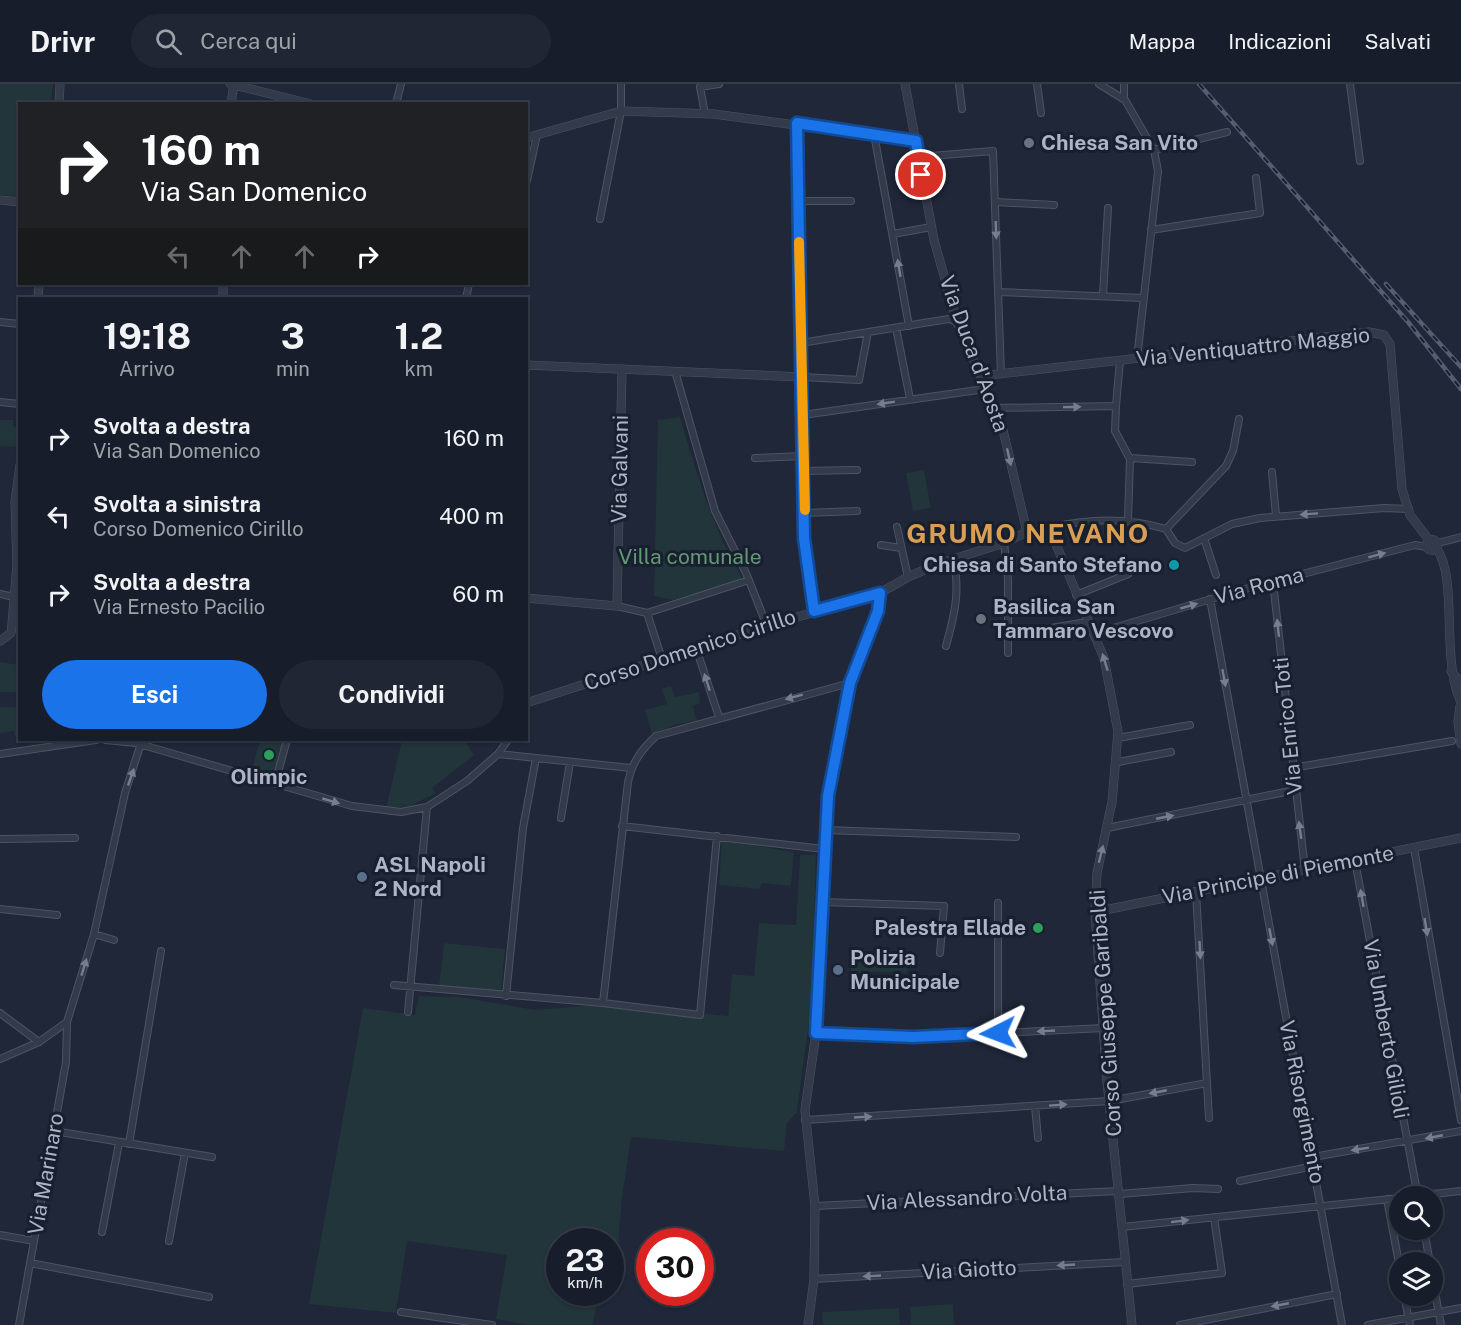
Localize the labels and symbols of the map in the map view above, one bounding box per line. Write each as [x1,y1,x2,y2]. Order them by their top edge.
place label: Chiesa San Vito [1041,130,1198,155]
marker: Chiesa San Vito [1022,136,1036,150]
pin [895,149,946,200]
one-way arrow [991,221,1001,240]
one-way arrow [894,259,903,278]
street label: Via Duca d'Aosta [935,272,1014,435]
street label: Via Ventiquattro Maggio [1135,322,1371,371]
one-way arrow [876,398,895,407]
one-way arrow [1063,402,1082,412]
street label: Via Galvani [606,415,633,523]
one-way arrow [1005,448,1015,466]
one-way arrow [1299,509,1318,519]
district label: GRUMO NEVANO [906,517,1150,549]
park label: Villa comunale [618,544,762,569]
one-way arrow [1368,549,1386,559]
place label: Chiesa di Santo Stefano [923,552,1162,577]
marker: Chiesa di Santo Stefano [1167,558,1181,572]
street label: Via Roma [1211,562,1306,609]
place label: Basilica San Tammaro Vescovo [993,594,1174,643]
one-way arrow [1180,600,1198,610]
street label: Corso Domenico Cirillo [581,603,799,696]
marker: Basilica San Tammaro Vescovo [974,612,988,626]
one-way arrow [1273,618,1283,637]
one-way arrow [1100,653,1109,671]
street label: Via Enrico Toti [1268,656,1307,796]
one-way arrow [1220,668,1229,687]
one-way arrow [702,673,712,691]
one-way arrow [785,693,803,703]
marker: Olimpic [262,748,276,762]
place label: Olimpic [231,764,307,789]
one-way arrow [126,768,136,786]
one-way arrow [322,796,340,806]
one-way arrow [1156,812,1175,821]
one-way arrow [1295,821,1305,840]
street label: Via Principe di Piemonte [1160,840,1396,909]
one-way arrow [1097,845,1107,863]
place label: ASL Napoli 2 Nord [374,852,486,901]
marker: ASL Napoli 2 Nord [355,870,369,884]
street label: Corso Giuseppe Garibaldi [1084,889,1127,1137]
one-way arrow [1357,889,1366,908]
place label: Palestra Ellade [874,915,1026,940]
one-way arrow [1421,917,1430,936]
marker: Palestra Ellade [1031,921,1045,935]
one-way arrow [1266,927,1275,946]
street label: Via Umberto Gilioli [1358,937,1415,1120]
one-way arrow [1195,941,1204,960]
place label: Polizia Municipale [850,945,960,994]
one-way arrow [80,957,89,975]
marker: Polizia Municipale [831,963,845,977]
position arrow [966,1001,1030,1065]
street label: Via Risorgimento [1274,1018,1331,1186]
one-way arrow [1036,1026,1055,1035]
one-way arrow [1149,1088,1168,1097]
one-way arrow [1048,1100,1067,1109]
street label: Via Marinaro [22,1111,69,1237]
one-way arrow [854,1112,873,1121]
one-way arrow [1424,1132,1443,1141]
one-way arrow [1350,1145,1369,1154]
street label: Via Alessandro Volta [866,1180,1068,1215]
one-way arrow [1171,1216,1190,1226]
speed limit sign: 30 [636,1228,714,1306]
street label: Via Giotto [921,1255,1017,1284]
one-way arrow [1057,1261,1076,1270]
one-way arrow [862,1271,881,1280]
one-way arrow [1270,1301,1289,1310]

